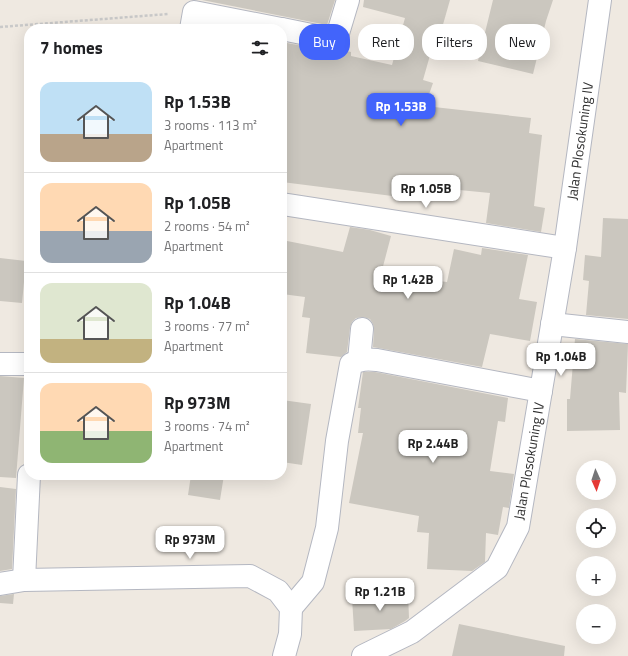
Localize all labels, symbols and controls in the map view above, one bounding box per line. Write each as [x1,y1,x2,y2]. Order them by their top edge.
chip: Buy [299,24,350,60]
chip: Rent [358,24,414,60]
chip: Filters [422,24,487,60]
chip: New [495,24,550,60]
text: 7 homes [40,35,103,61]
icon: filters [249,37,271,59]
street label: Jalan Plosokuning IV [561,81,598,201]
text: Rp 1.53B [164,89,231,115]
pin: Rp 1.53B [360,93,442,127]
text: Rp 1.53B [375,96,427,116]
icon: home [72,98,120,146]
text: 3 rooms · 113 m² [164,115,257,135]
text: Apartment [164,135,223,155]
pin: Rp 1.05B [385,175,467,209]
text: Rp 1.05B [400,178,452,198]
text: Rp 1.05B [164,190,231,216]
icon: home [72,199,120,247]
text: 2 rooms · 54 m² [164,216,250,236]
text: Apartment [164,236,223,256]
pin: Rp 1.42B [367,266,449,300]
text: Rp 1.42B [382,269,434,289]
text: Rp 1.04B [164,290,231,316]
icon: home [72,299,120,347]
text: 3 rooms · 77 m² [164,316,250,336]
text: Apartment [164,336,223,356]
pin: Rp 1.04B [520,343,602,377]
text: Rp 1.04B [535,346,587,366]
text: Rp 973M [164,390,231,416]
icon: home [72,399,120,447]
street label: Jalan Plosokuning IV [508,401,549,521]
text: 3 rooms · 74 m² [164,416,250,436]
pin: Rp 2.44B [392,430,474,464]
text: Rp 2.44B [407,433,459,453]
text: Apartment [164,436,223,456]
north arrow [576,460,616,500]
map controls [576,460,616,644]
button: locate [576,508,616,548]
pin: Rp 973M [153,526,227,560]
text: Rp 973M [165,529,216,549]
button: + [576,556,616,596]
pin: Rp 1.21B [339,578,421,612]
text: Rp 1.21B [354,581,406,601]
button: − [576,604,616,644]

